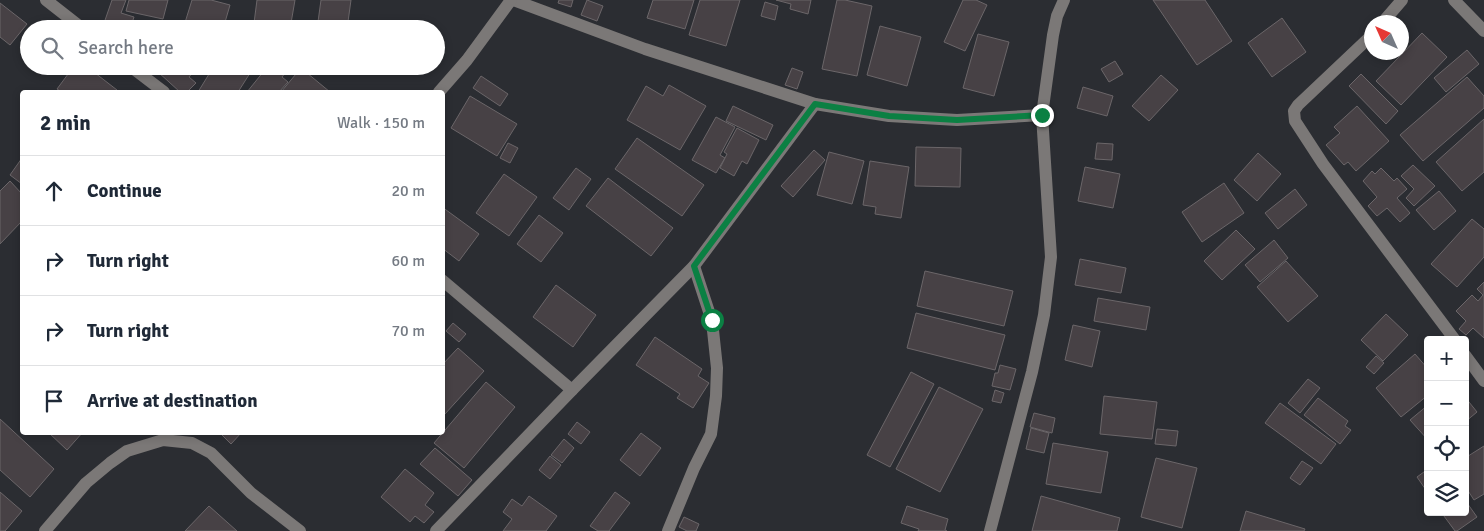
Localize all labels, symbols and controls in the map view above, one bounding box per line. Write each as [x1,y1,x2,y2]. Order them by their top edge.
north arrow [1364,15,1409,60]
search box [20,20,445,75]
icon: search [38,34,66,62]
text: Search here [78,36,174,60]
route end [1031,104,1054,127]
text: 2 min [40,110,91,136]
text: Walk · 150 m [337,113,425,133]
icon: ahead [40,177,68,205]
text: Continue [87,179,162,203]
text: 20 m [391,181,425,201]
icon: right [40,247,68,275]
text: Turn right [87,249,169,273]
text: 60 m [391,251,425,271]
route start [701,309,724,332]
icon: right [40,317,68,345]
text: Turn right [87,319,169,343]
text: 70 m [391,321,425,341]
map controls [1424,336,1469,516]
button: + [1424,336,1469,381]
button: − [1424,381,1469,426]
icon: arrive [40,387,68,415]
text: Arrive at destination [87,389,258,413]
button: locate [1424,426,1469,471]
button: layers [1424,471,1469,516]

